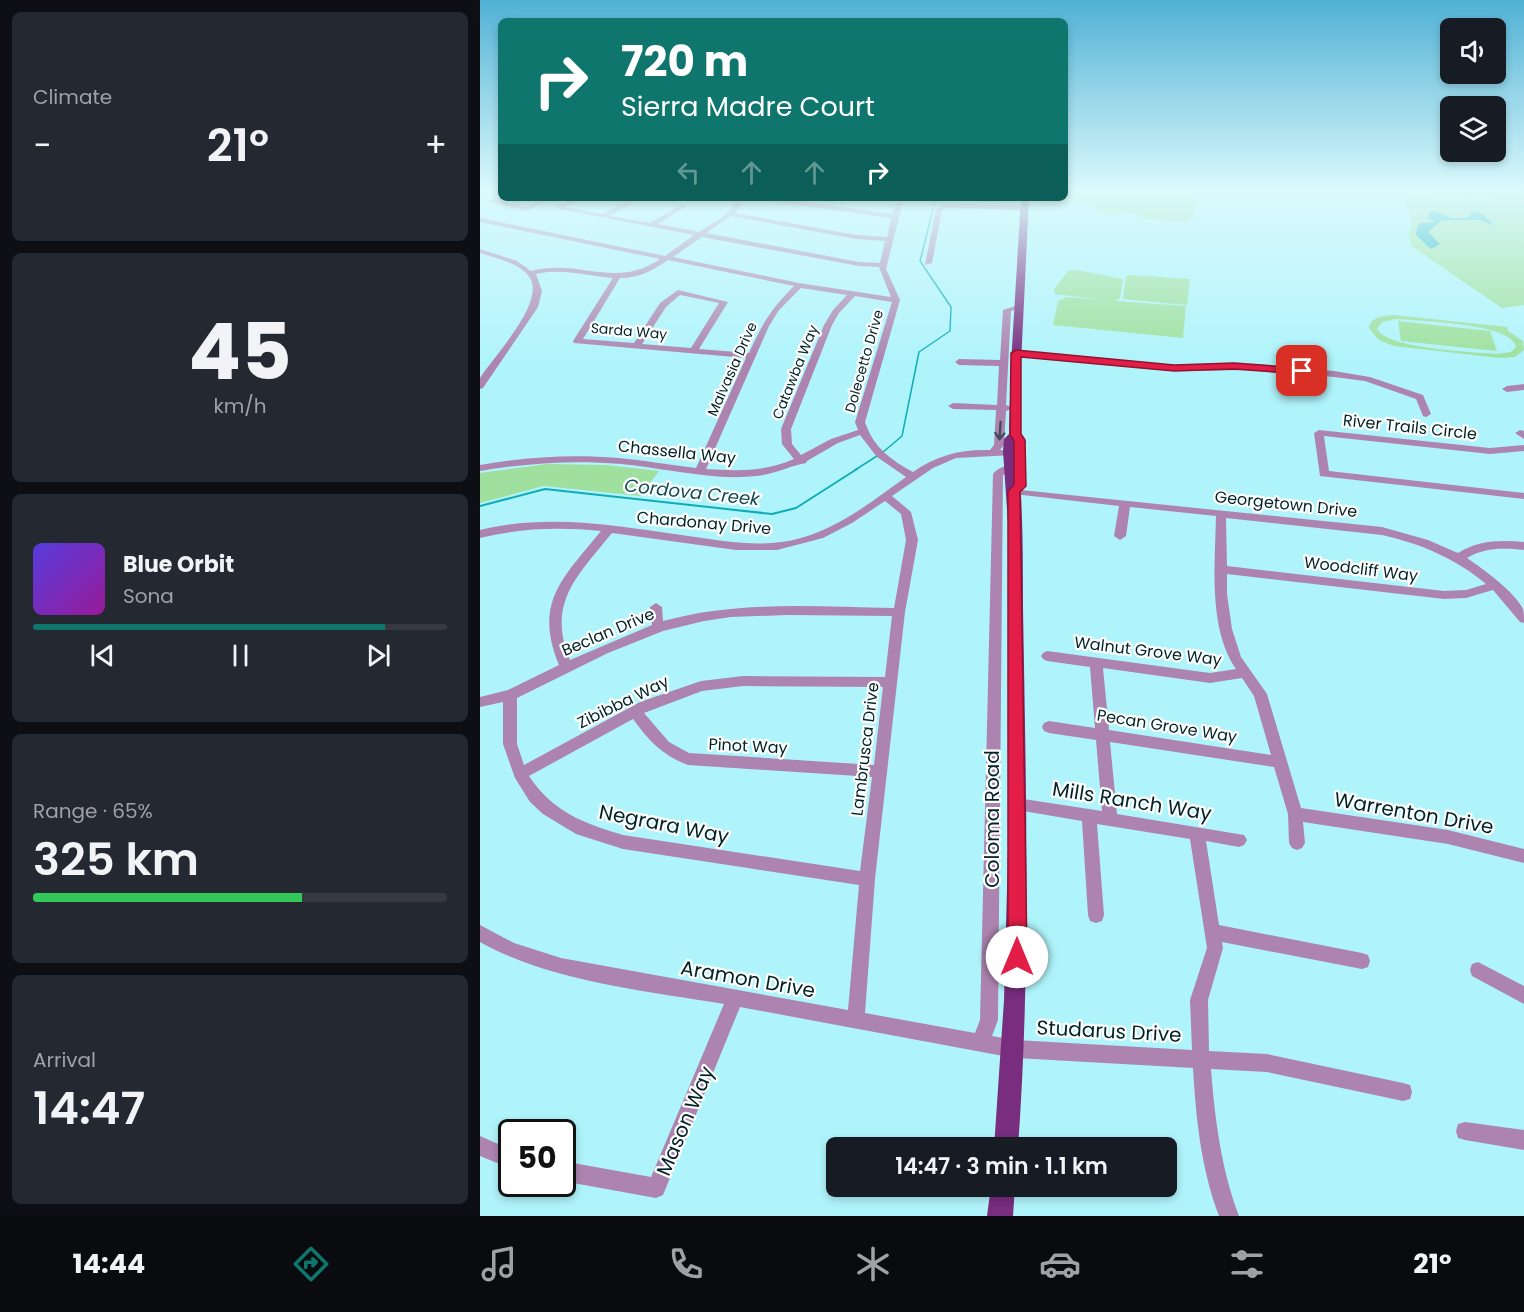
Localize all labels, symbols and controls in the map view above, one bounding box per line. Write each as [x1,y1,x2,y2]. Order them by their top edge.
map controls [1440,18,1506,162]
button: sound [1440,18,1506,84]
text: 720 m [621,32,748,91]
icon: right [522,42,600,120]
text: Climate [33,83,112,111]
text: Sierra Madre Court [621,88,875,125]
button: layers [1440,96,1506,162]
text: 21° [207,114,269,177]
text: − [33,122,51,169]
text: + [424,122,447,169]
icon: left [672,156,705,189]
icon: ahead [735,156,768,189]
icon: ahead [798,156,831,189]
icon: right [861,156,894,189]
text: 45 [188,297,292,406]
street label: Dolecetto Drive [840,307,888,415]
street label: Sarda Way [590,318,668,344]
street label: Malvasia Drive [702,318,762,419]
street label: Catawba Way [767,322,823,422]
pin [1276,345,1327,396]
icon: arrive [1285,354,1318,387]
text: km/h [213,392,267,420]
street label: River Trails Circle [1342,409,1478,445]
one-way arrow [994,421,1005,441]
street label: Chassella Way [617,434,737,470]
water label: Cordova Creek [623,472,761,512]
street label: Georgetown Drive [1214,485,1358,523]
street label: Chardonay Drive [636,506,772,540]
text: Blue Orbit [123,549,234,580]
street label: Woodcliff Way [1303,551,1419,587]
text: Sona [123,582,174,610]
street label: Beclan Drive [558,602,658,662]
street label: Walnut Grove Way [1073,631,1223,671]
icon: previous [86,639,119,672]
icon: pause [224,639,257,672]
icon: next [362,639,395,672]
street label: Zibibba Way [573,670,673,734]
street label: Lambrusca Drive [845,681,885,817]
street label: Pecan Grove Way [1095,704,1239,748]
street label: Pinot Way [708,732,788,760]
street label: Coloma Road [978,750,1006,888]
street label: Mills Ranch Way [1050,775,1214,827]
street label: Warrenton Drive [1332,785,1496,841]
text: Range · 65% [33,797,153,825]
street label: Negrara Way [597,798,731,850]
text: 325 km [33,828,199,891]
position arrow [985,925,1049,989]
street label: Aramon Drive [679,953,817,1005]
street label: Studarus Drive [1036,1013,1182,1049]
text: Arrival [33,1046,96,1074]
street label: Mason Way [649,1062,721,1180]
text: 14:47 [33,1077,145,1140]
speed limit sign: 50 [498,1119,576,1197]
text: 14:47 · 3 min · 1.1 km [895,1151,1108,1182]
icon: directions [290,1243,332,1285]
icon: music [478,1243,520,1285]
icon: phone [665,1243,707,1285]
icon: climate [852,1243,894,1285]
icon: car [1039,1243,1081,1285]
icon: filters [1226,1243,1268,1285]
text: 14:44 [73,1245,145,1282]
text: 21° [1413,1245,1451,1282]

